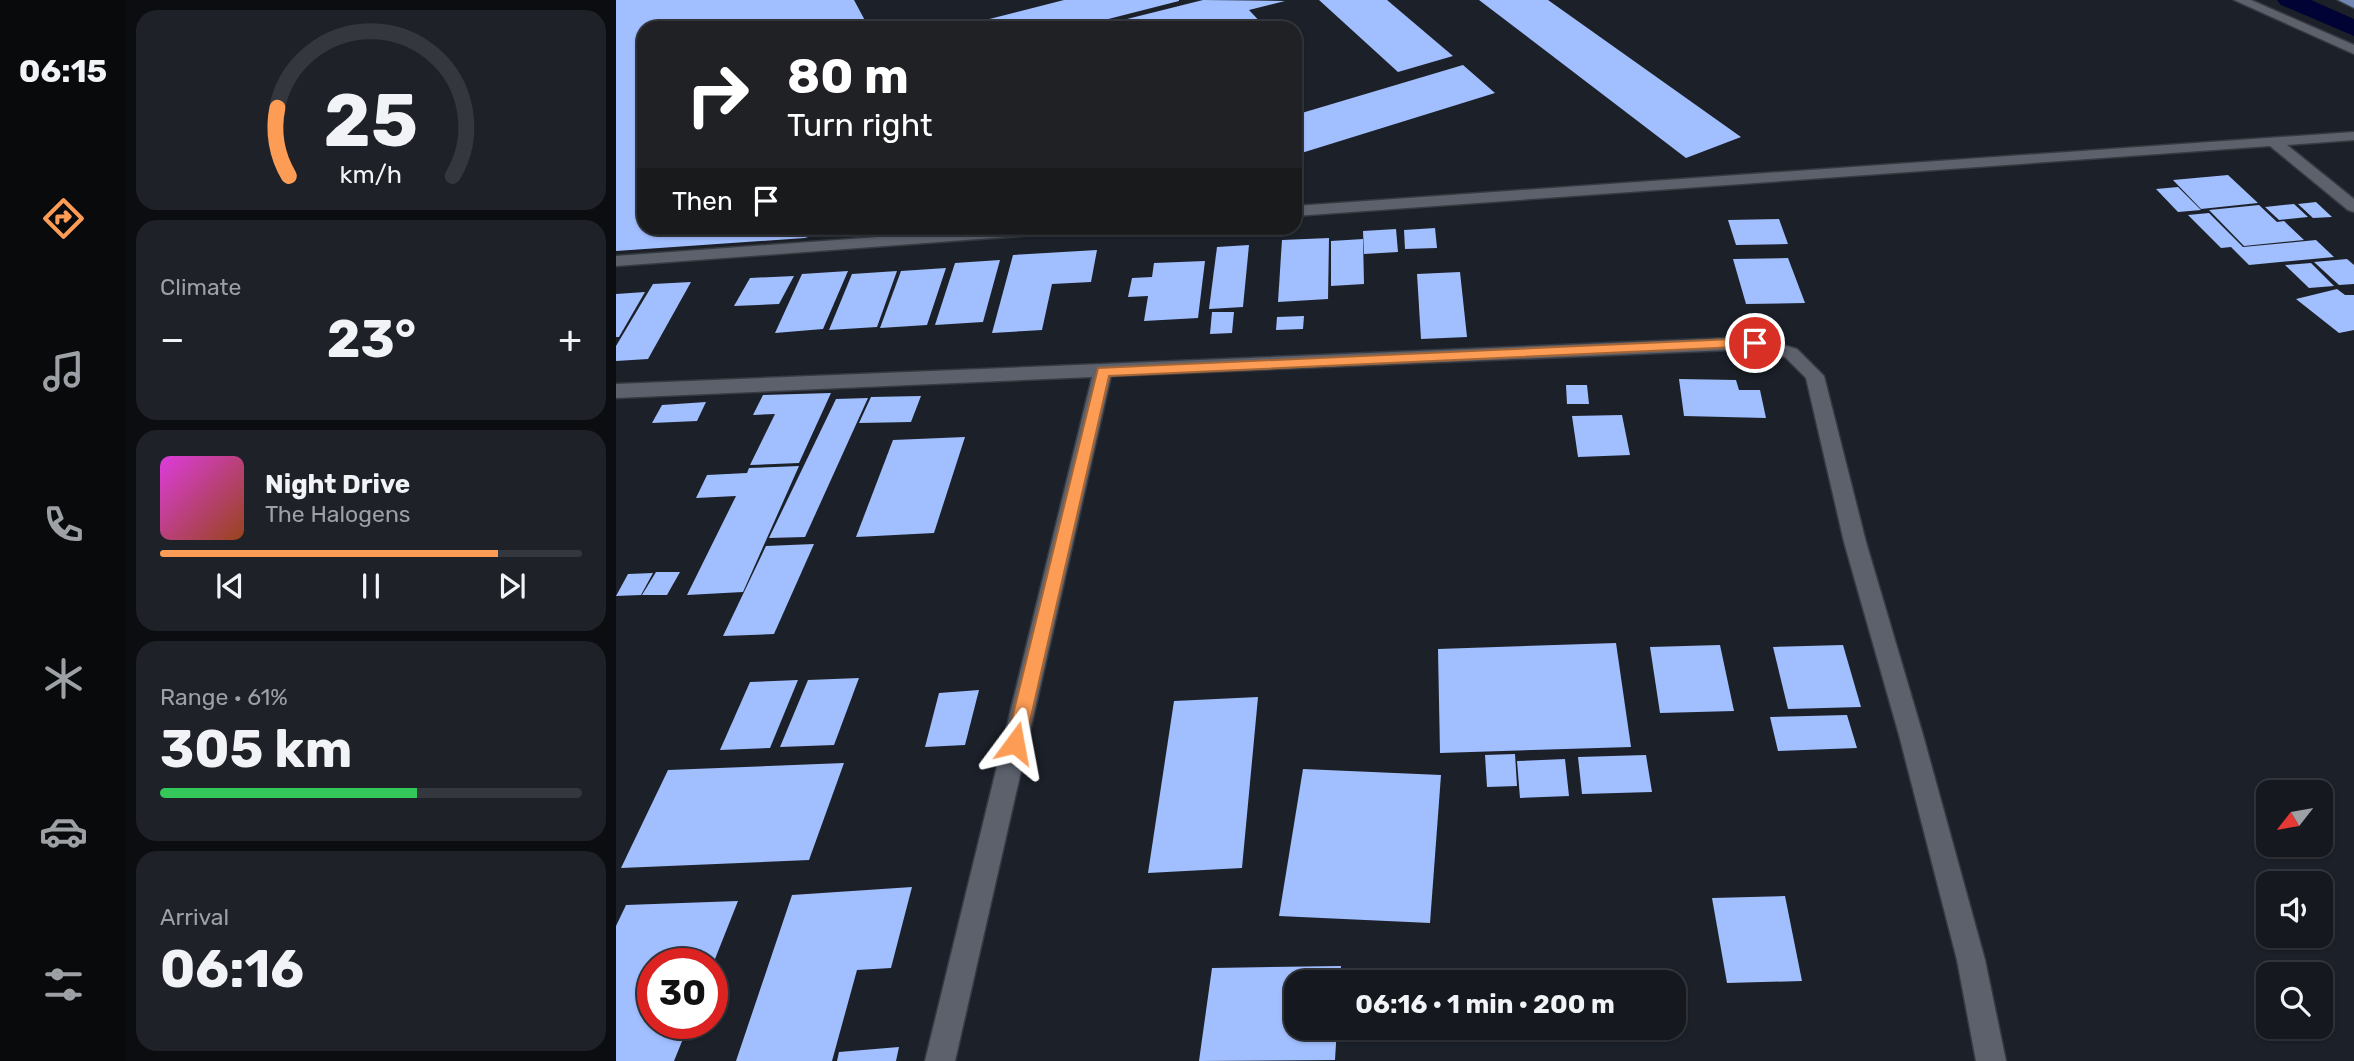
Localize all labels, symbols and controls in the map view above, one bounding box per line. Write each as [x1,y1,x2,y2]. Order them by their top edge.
text: 80 m [787,47,909,105]
icon: right [672,49,763,140]
text: 06:15 [19,52,107,90]
text: 25 [324,78,418,164]
text: Turn right [787,106,932,144]
text: km/h [340,160,402,189]
icon: arrive [747,182,785,220]
text: Then [672,186,733,217]
icon: directions [39,194,88,243]
text: Climate [160,273,241,301]
text: 23° [327,308,416,370]
pin [1725,313,1785,373]
text: − [160,316,185,362]
text: + [558,316,582,362]
icon: arrive [1736,324,1774,362]
icon: music [39,347,88,396]
text: Night Drive [265,469,410,500]
icon: phone [39,500,88,549]
text: The Halogens [265,500,411,528]
icon: previous [211,567,249,605]
icon: pause [352,567,390,605]
icon: next [493,567,531,605]
icon: climate [39,654,88,703]
text: Range · 61% [160,683,288,711]
position arrow [978,706,1052,780]
text: 305 km [160,718,352,780]
north arrow [2256,780,2333,858]
map controls [2256,780,2333,1039]
icon: car [39,807,88,856]
button: sound [2256,871,2333,948]
text: Arrival [160,903,229,931]
text: 06:16 [160,938,304,1000]
speed limit sign: 30 [637,948,728,1039]
icon: filters [39,960,88,1009]
button: search [2256,962,2333,1039]
text: 06:16 · 1 min · 200 m [1355,989,1615,1020]

